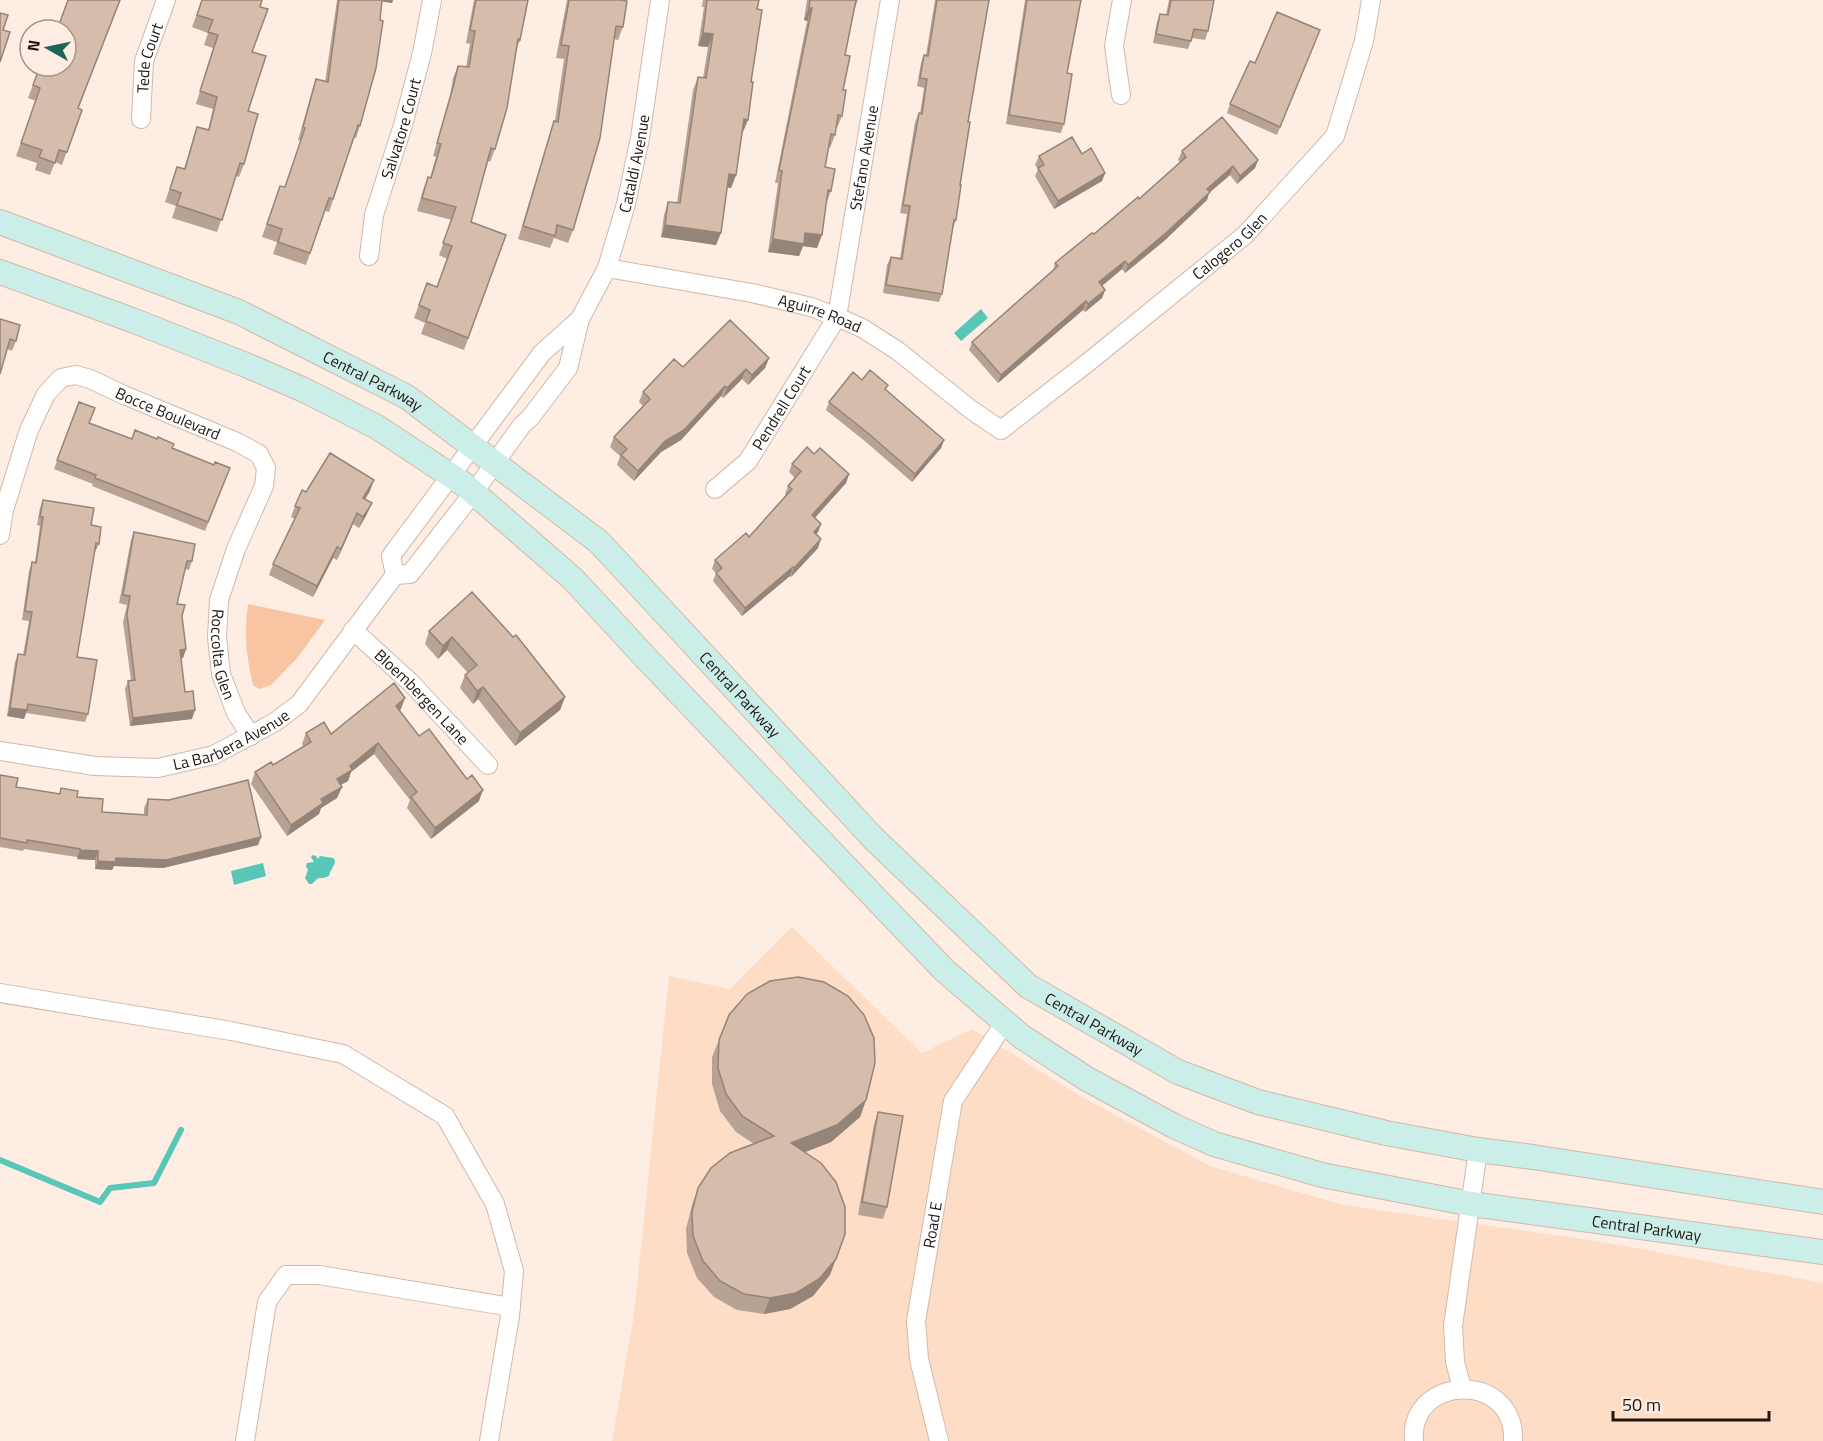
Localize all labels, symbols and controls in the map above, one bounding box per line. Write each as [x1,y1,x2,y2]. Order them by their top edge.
north arrow [18,18,78,78]
street label: Tede Court [130,19,169,94]
text: N [20,38,46,53]
street label: Salvatore Court [374,75,427,182]
street label: Stefano Avenue [843,103,884,212]
street label: Cataldi Avenue [612,113,655,216]
street label: Calogero Glen [1187,207,1272,286]
street label: Aguirre Road [776,288,865,338]
street label: Central Parkway [319,344,428,417]
street label: Pendrell Court [746,360,817,455]
street label: Bocce Boulevard [112,381,224,446]
street label: Roccolta Glen [205,608,242,703]
street label: Bloembergen Lane [369,643,475,750]
street label: Central Parkway [694,646,787,743]
street label: La Barbera Avenue [170,703,294,776]
street label: Central Parkway [1040,986,1148,1062]
street label: Road E [916,1200,948,1250]
street label: Central Parkway [1590,1209,1703,1247]
scale bar [1613,1384,1769,1422]
text: 50 m [1622,1391,1661,1418]

